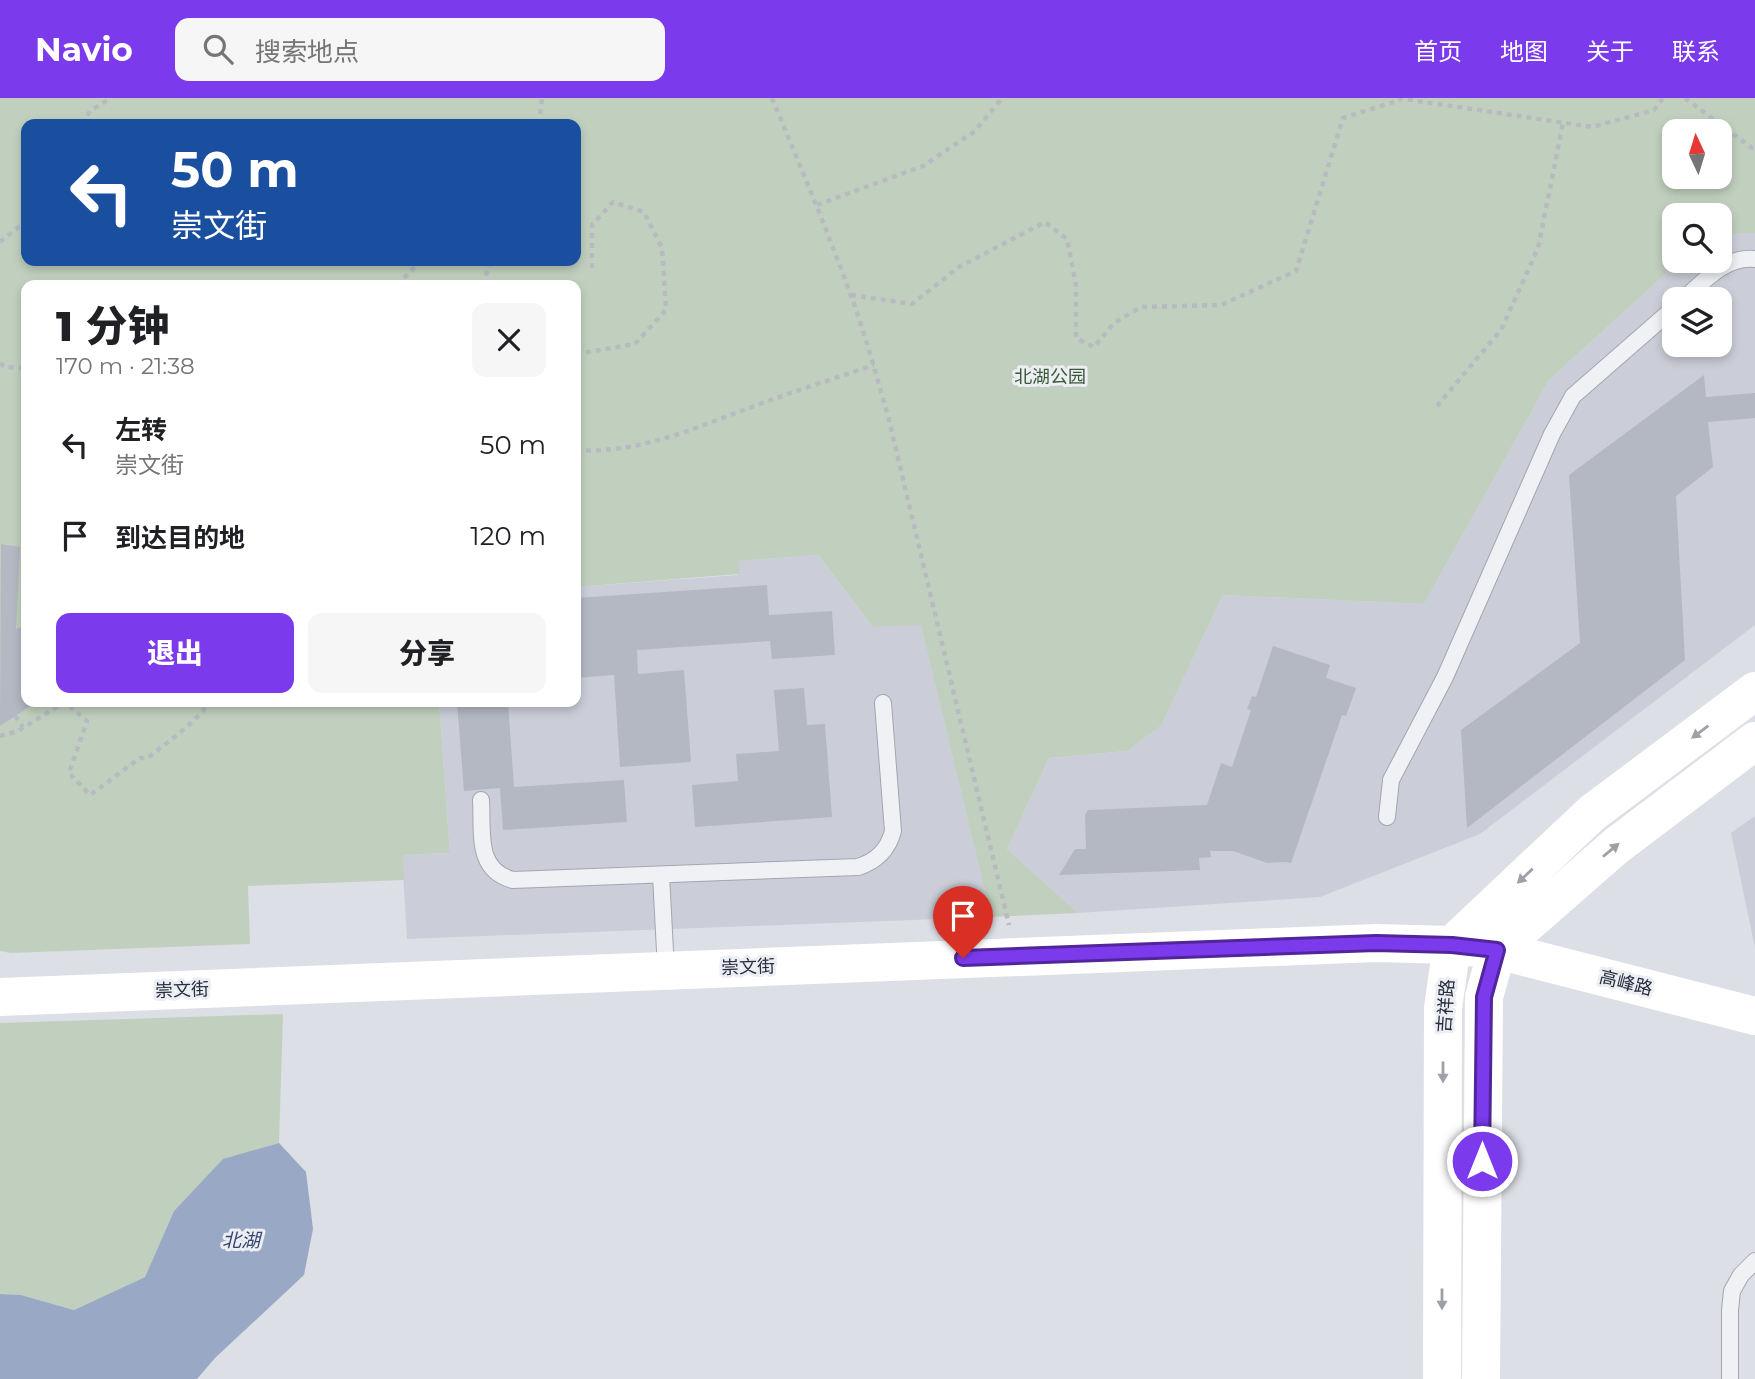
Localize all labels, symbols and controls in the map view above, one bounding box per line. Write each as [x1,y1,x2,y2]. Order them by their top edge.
search box [175,18,665,81]
text: Navio [35,29,133,69]
icon: search [199,30,237,68]
text: 搜索地点 [255,36,359,68]
text: 首页 [1414,37,1462,66]
text: 地图 [1500,37,1548,66]
text: 关于 [1586,37,1634,66]
text: 联系 [1672,37,1720,66]
north arrow [1662,119,1732,189]
map controls [1662,119,1732,357]
text: 50 m [171,140,299,199]
icon: left [56,147,147,238]
button: search [1662,203,1732,273]
text: 崇文街 [171,206,267,245]
button: layers [1662,287,1732,357]
text: 1 分钟 [56,300,169,352]
button: close [472,303,546,377]
text: 170 m · 21:38 [56,352,195,380]
park label: 北湖公园 [1014,366,1086,388]
text: 左转 [115,414,167,446]
icon: left [56,426,94,464]
text: 50 m [480,429,546,461]
text: 崇文街 [115,451,184,479]
icon: arrive [56,517,94,555]
text: 120 m [470,520,546,552]
text: 到达目的地 [115,522,245,554]
button: 退出 [56,613,294,693]
button: 分享 [308,613,546,693]
one-way arrow [1691,725,1710,739]
one-way arrow [1603,843,1620,858]
one-way arrow [1517,868,1534,884]
pin [933,886,993,958]
icon: arrive [944,897,982,935]
street label: 崇文街 [721,955,775,979]
street label: 高峰路 [1597,966,1655,1000]
street label: 崇文街 [155,978,209,1002]
street label: 吉祥路 [1433,978,1459,1034]
one-way arrow [1437,1061,1449,1083]
position arrow [1445,1124,1519,1198]
water label: 北湖 [222,1229,263,1252]
one-way arrow [1436,1288,1448,1310]

